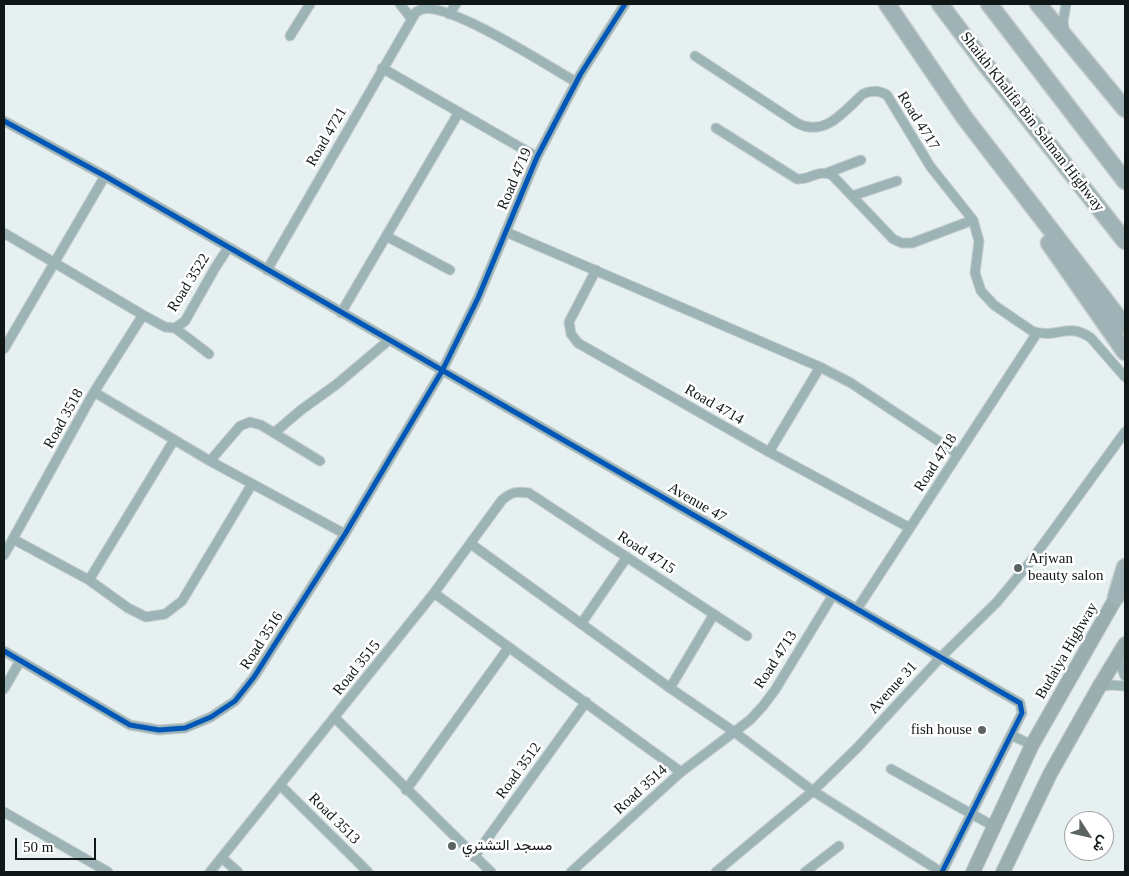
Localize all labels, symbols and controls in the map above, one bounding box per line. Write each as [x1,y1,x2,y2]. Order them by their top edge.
street label: Shaikh Khalifa Bin Salman Highway [956,28,1108,216]
street label: Road 4717 [893,88,943,154]
street label: Road 4721 [303,104,351,170]
street label: Road 4719 [494,145,536,213]
street label: Road 3522 [164,250,214,316]
street label: Road 4714 [681,381,747,429]
street label: Road 3518 [40,386,88,452]
street label: Road 4718 [911,431,961,495]
street label: Avenue 47 [665,479,729,527]
street label: Road 4715 [614,528,678,578]
place label: Arjwan beauty salon [1028,550,1103,585]
marker: Arjwan beauty salon [1012,562,1024,574]
street label: Budaiya Highway [1032,599,1102,703]
street label: Road 3516 [237,609,287,673]
street label: Road 4713 [751,628,801,692]
street label: Road 3515 [329,637,385,699]
street label: Avenue 31 [865,658,921,718]
place label: fish house [911,721,972,739]
marker: fish house [976,724,988,736]
street label: Road 3512 [492,739,546,803]
street label: Road 3514 [611,761,671,819]
street label: Road 3513 [305,790,363,848]
north arrow [1064,811,1114,861]
scale bar [18,828,99,860]
text: ش [1090,833,1112,856]
place label: مسجد التشتري [462,837,552,855]
text: 50 m [23,839,53,855]
marker: مسجد التشتري [446,840,458,852]

